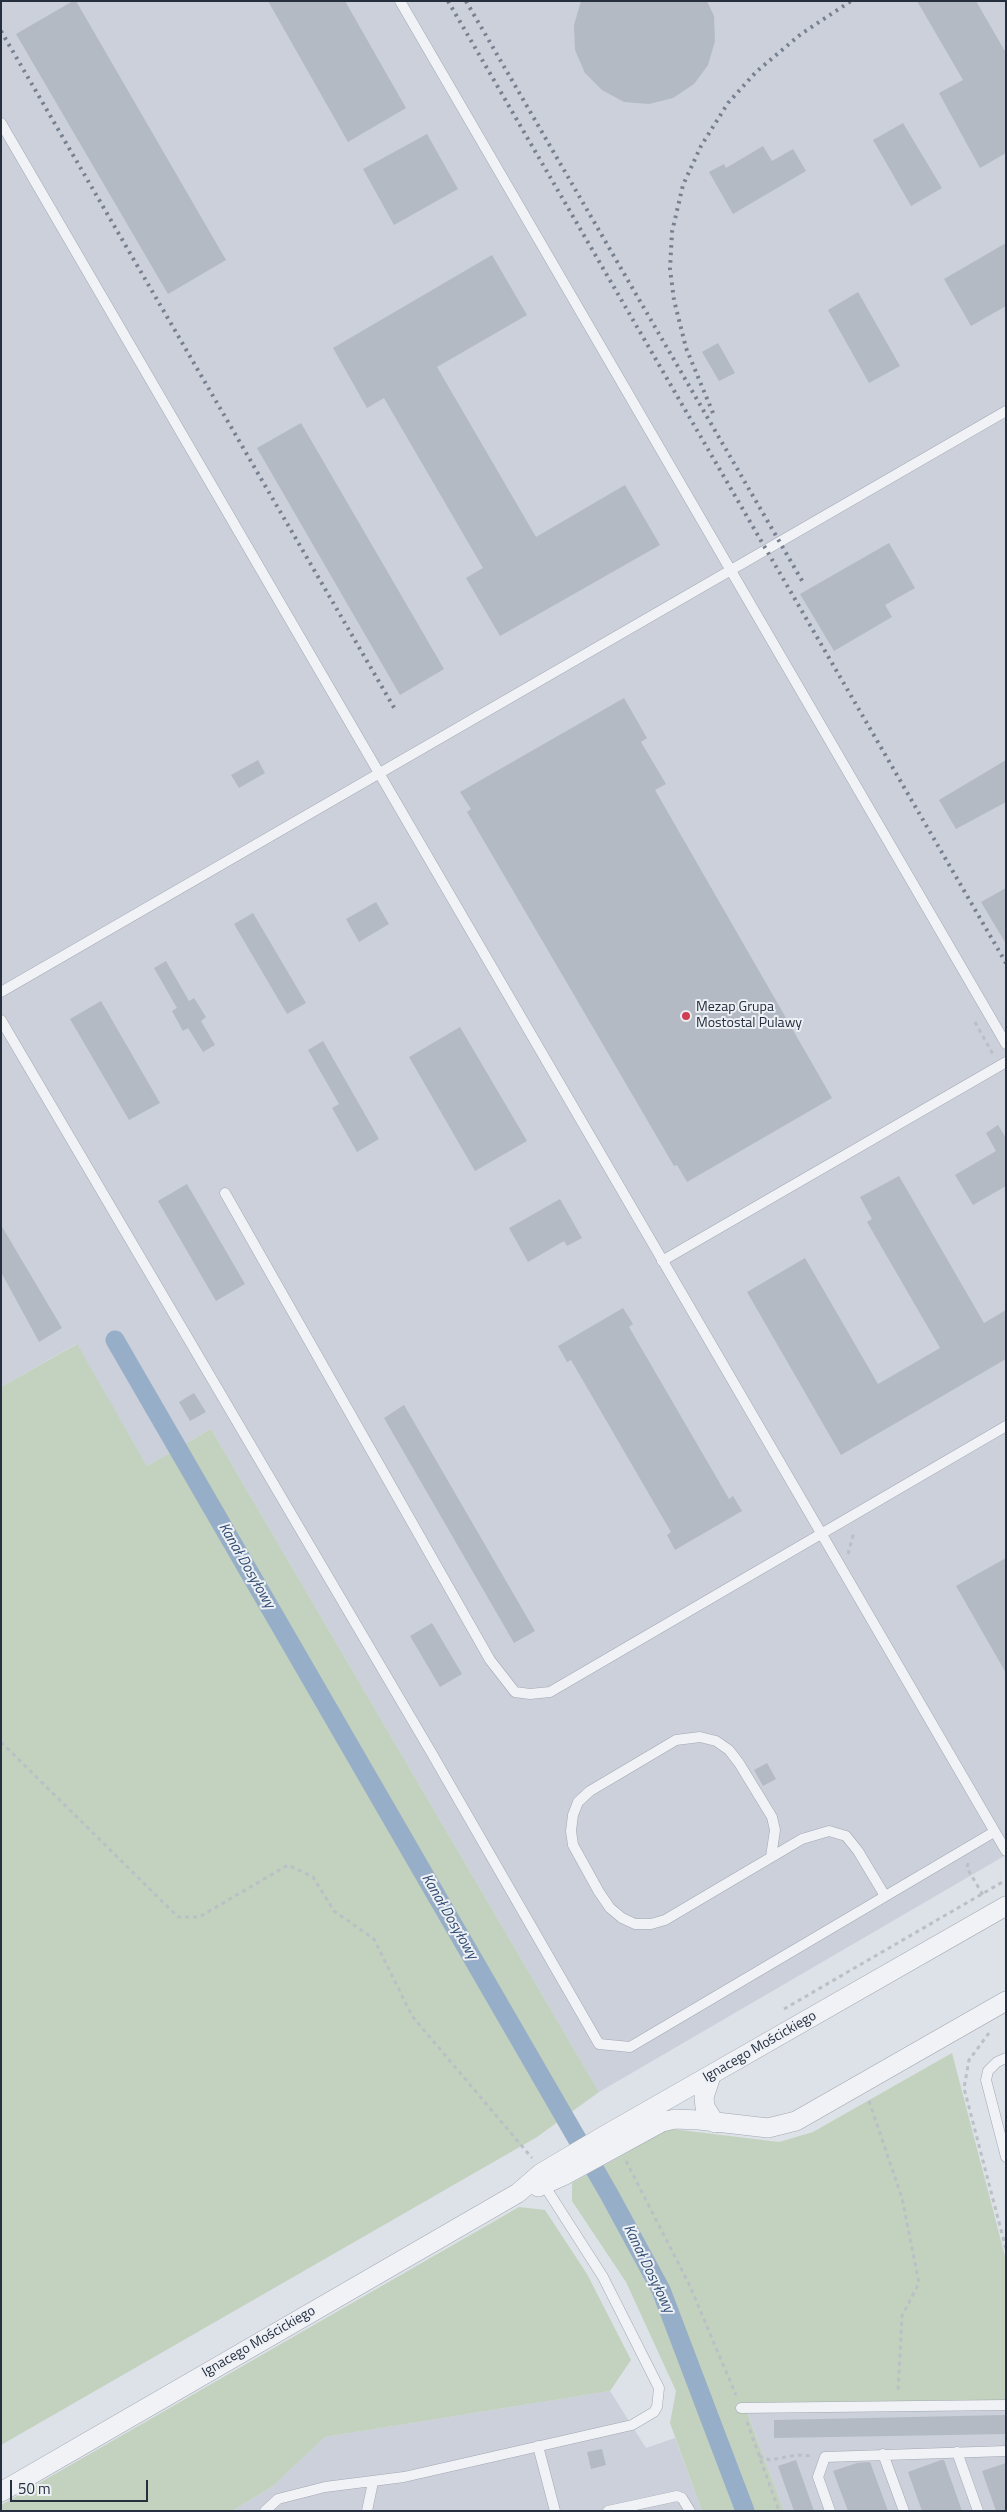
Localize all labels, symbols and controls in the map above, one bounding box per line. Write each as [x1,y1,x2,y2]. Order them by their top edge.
place label: Mezap Grupa Mostostal Pulawy [696,1000,802,1032]
marker: Mezap Grupa Mostostal Pulawy [680,1010,692,1022]
water label: Kanał Dosyłowy [214,1520,278,1612]
water label: Kanał Dosyłowy [417,1871,481,1963]
street label: Ignacego Mościckiego [700,2008,820,2086]
water label: Kanał Dosyłowy [619,2222,677,2316]
street label: Ignacego Mościckiego [199,2303,319,2381]
scale bar [12,2470,150,2502]
text: 50 m [18,2477,51,2500]

